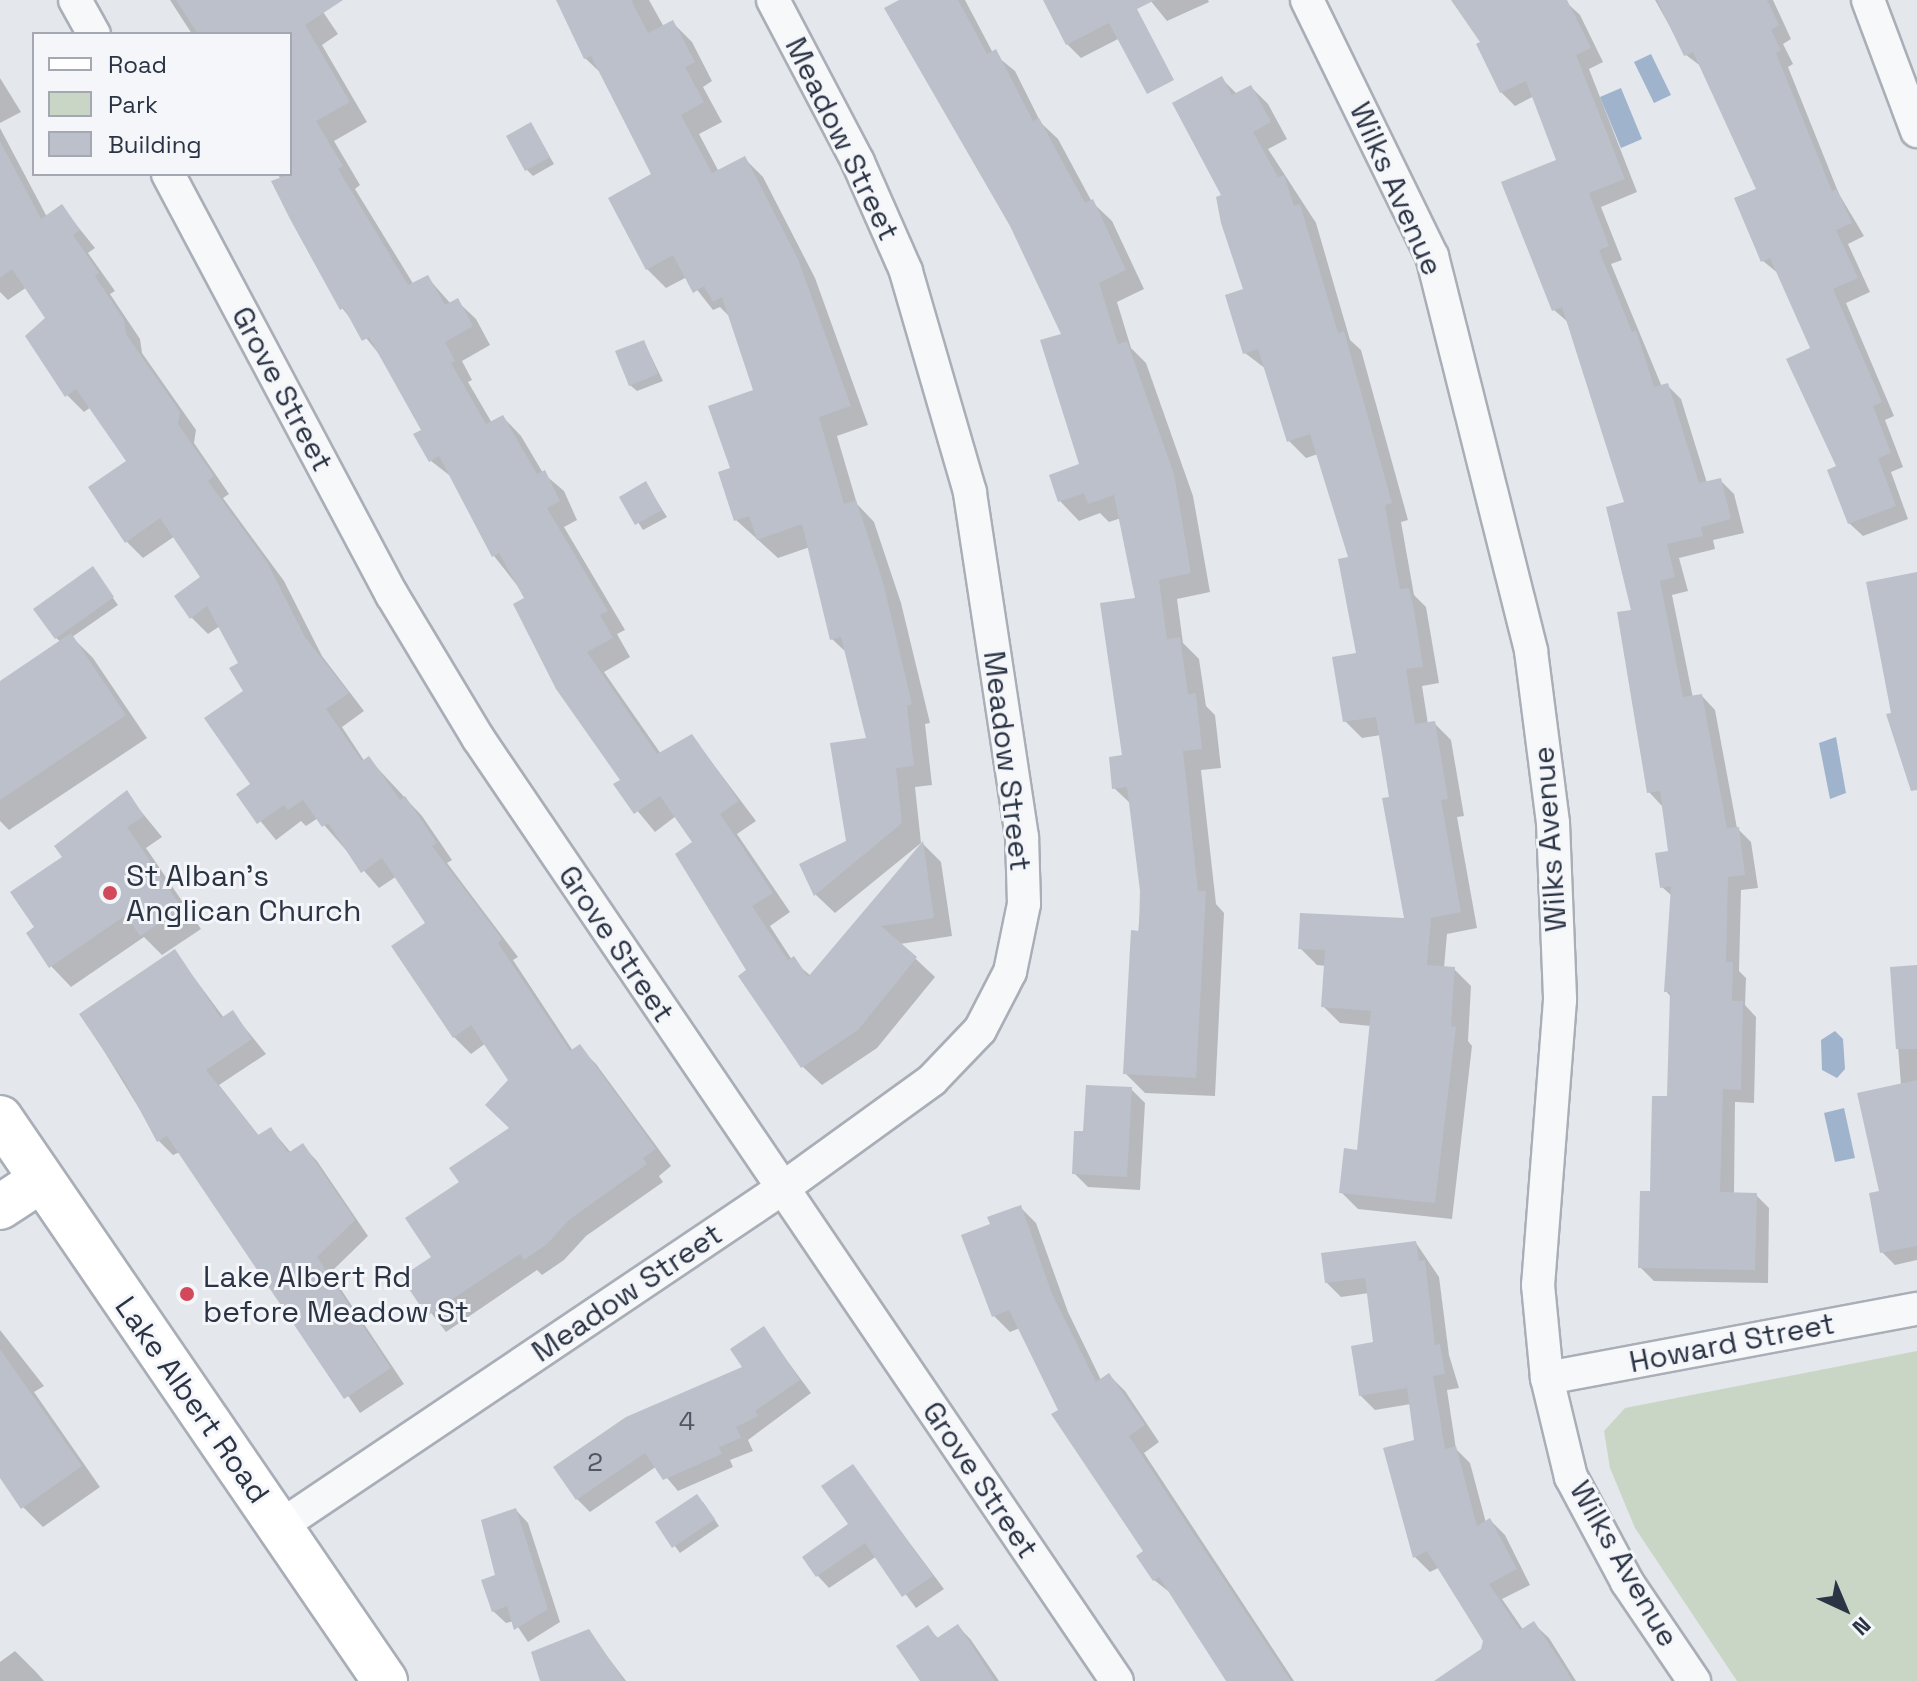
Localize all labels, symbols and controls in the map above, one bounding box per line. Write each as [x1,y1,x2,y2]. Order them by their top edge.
legend [32,32,292,176]
street label: Meadow Street [777,32,907,246]
text: Road [108,49,167,80]
text: Park [108,89,158,120]
street label: Wilks Avenue [1342,97,1450,281]
text: Building [108,129,202,160]
street label: Grove Street [224,301,340,477]
street label: Meadow Street [976,649,1038,873]
street label: Wilks Avenue [1526,745,1574,933]
place label: St Alban's Anglican Church [126,858,361,928]
street label: Grove Street [550,859,682,1029]
marker: St Alban's Anglican Church [101,884,119,902]
street label: Meadow Street [525,1216,729,1370]
place label: Lake Albert Rd before Meadow St [203,1259,469,1330]
marker: Lake Albert Rd before Meadow St [178,1285,196,1303]
street label: Lake Albert Road [107,1290,277,1510]
street label: Howard Street [1626,1305,1838,1381]
street label: Grove Street [914,1395,1046,1565]
house number: 4 [679,1406,695,1438]
house number: 2 [587,1447,603,1479]
street label: Wilks Avenue [1562,1474,1686,1654]
north arrow [1805,1569,1885,1649]
text: N [1847,1611,1877,1641]

